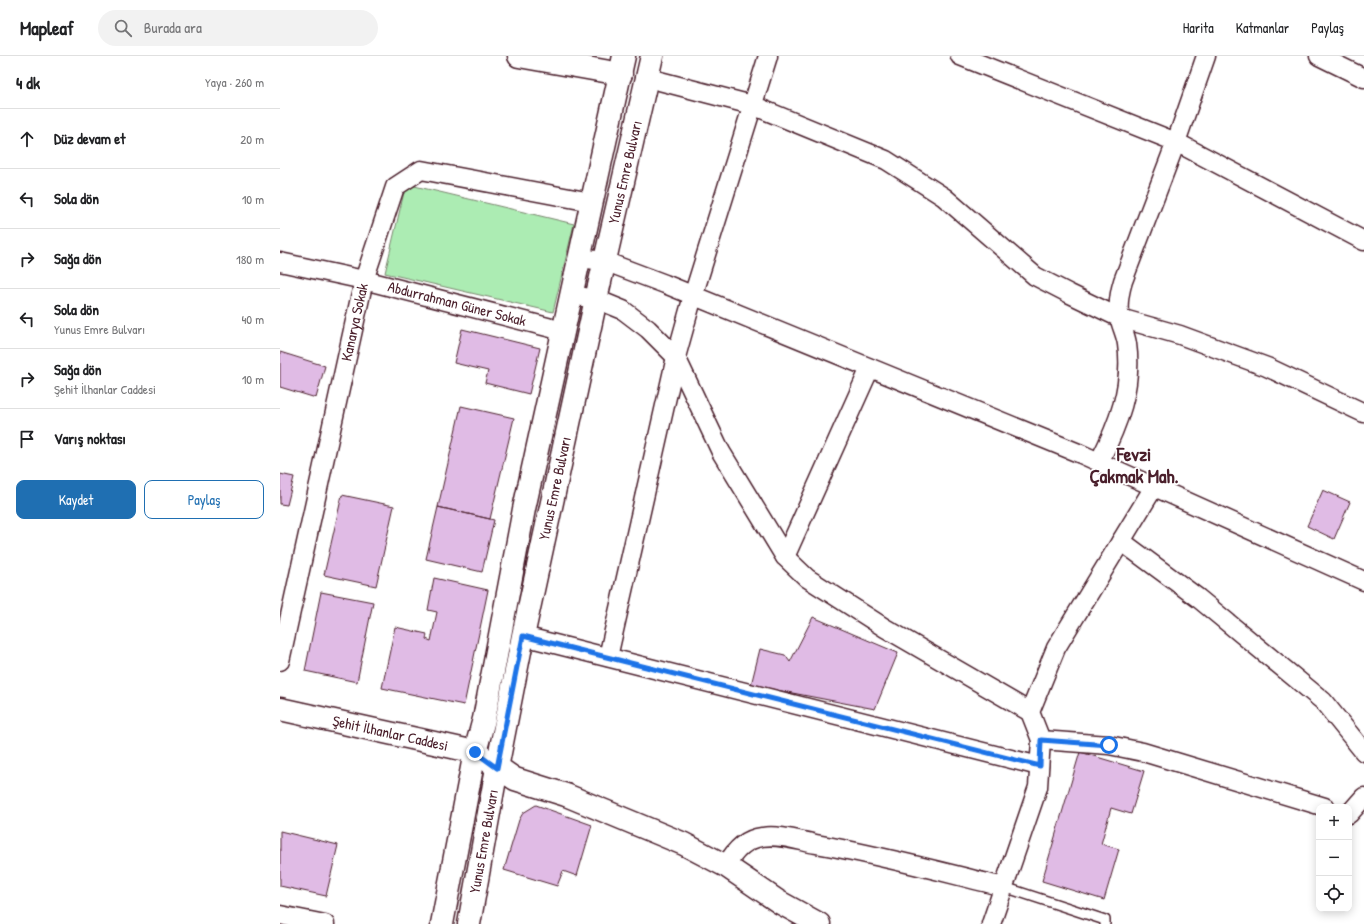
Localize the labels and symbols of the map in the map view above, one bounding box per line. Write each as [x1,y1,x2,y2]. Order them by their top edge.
street label: Yunus Emre Bulvarı [603,118,647,226]
street label: Abdurrahman Güner Sokak [386,276,529,331]
street label: Kanarya Sokak [335,281,373,363]
street label: Yunus Emre Bulvarı [533,435,576,542]
district label: Fevzi Çakmak Mah. [1089,441,1179,489]
street label: Şehit İlhanlar Caddesi [331,710,450,756]
route start [1100,736,1118,754]
route end [466,743,484,761]
street label: Yunus Emre Bulvarı [464,787,503,895]

